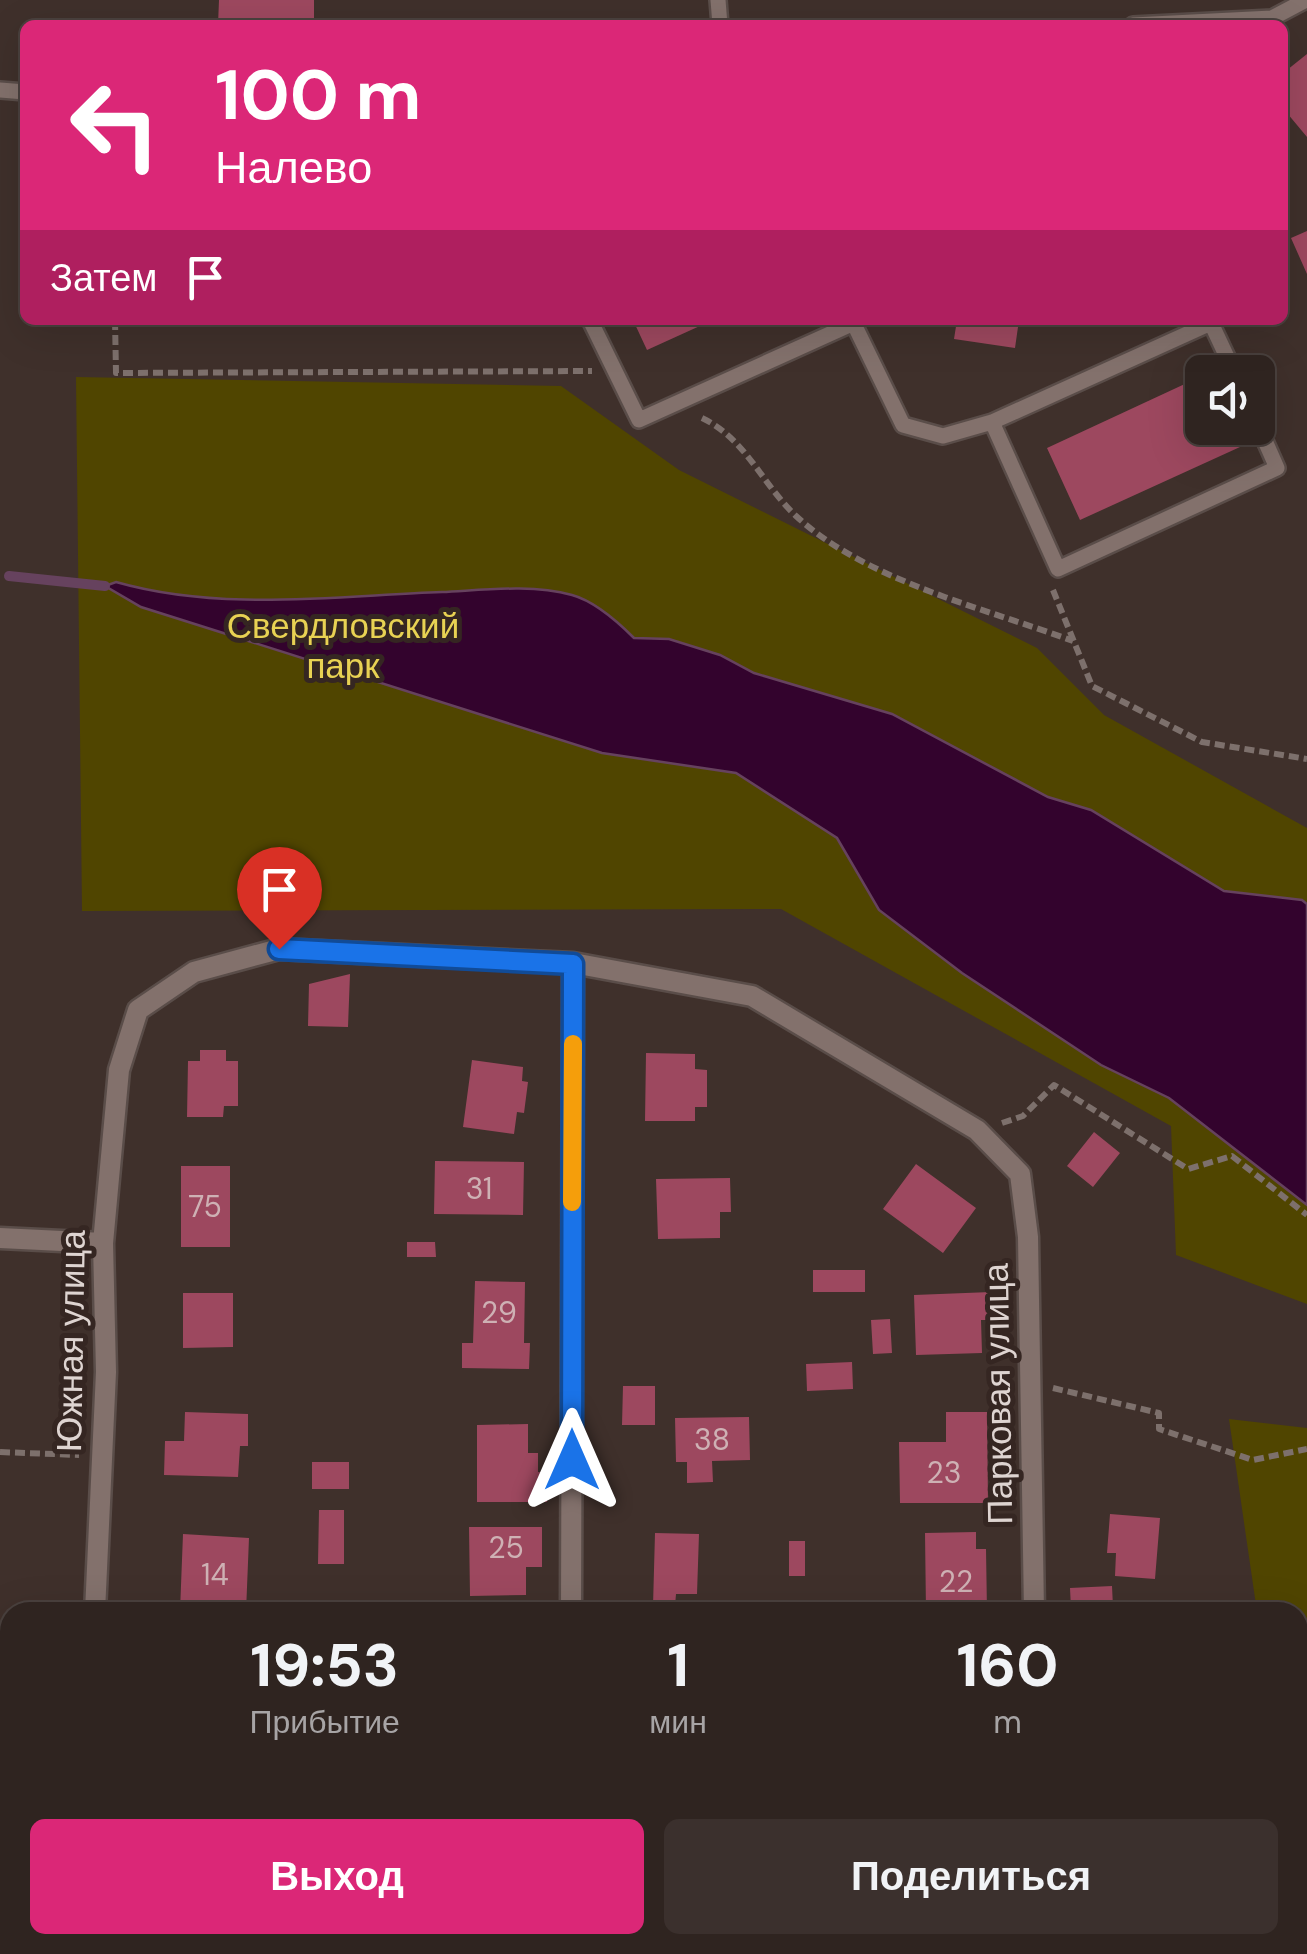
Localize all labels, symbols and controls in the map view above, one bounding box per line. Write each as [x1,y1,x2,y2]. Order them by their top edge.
text: 100 m [215,50,421,141]
icon: left [50,60,180,190]
text: Налево [215,138,372,197]
icon: arrive [178,250,233,305]
text: Затем [50,253,158,303]
map controls [1185,355,1275,445]
button: sound [1185,355,1275,445]
park label: Свердловский парк [227,603,459,689]
pin [237,847,322,950]
icon: arrive [252,862,307,917]
house number: 31 [466,1169,492,1208]
house number: 75 [188,1187,222,1226]
street label: Южная улица [46,1229,96,1452]
street label: Парковая улица [973,1262,1023,1525]
house number: 29 [481,1293,517,1332]
position arrow [520,1408,624,1512]
house number: 38 [694,1420,730,1459]
house number: 23 [926,1453,962,1492]
house number: 25 [488,1528,524,1567]
house number: 14 [201,1555,229,1594]
house number: 22 [939,1562,973,1601]
text: 19:53 [250,1626,399,1705]
text: 1 [667,1626,689,1705]
text: 160 [956,1626,1059,1705]
text: Прибытие [250,1701,400,1743]
text: мин [649,1701,707,1743]
text: m [993,1701,1022,1743]
button: Выход [30,1819,644,1934]
button: Поделиться [664,1819,1278,1934]

